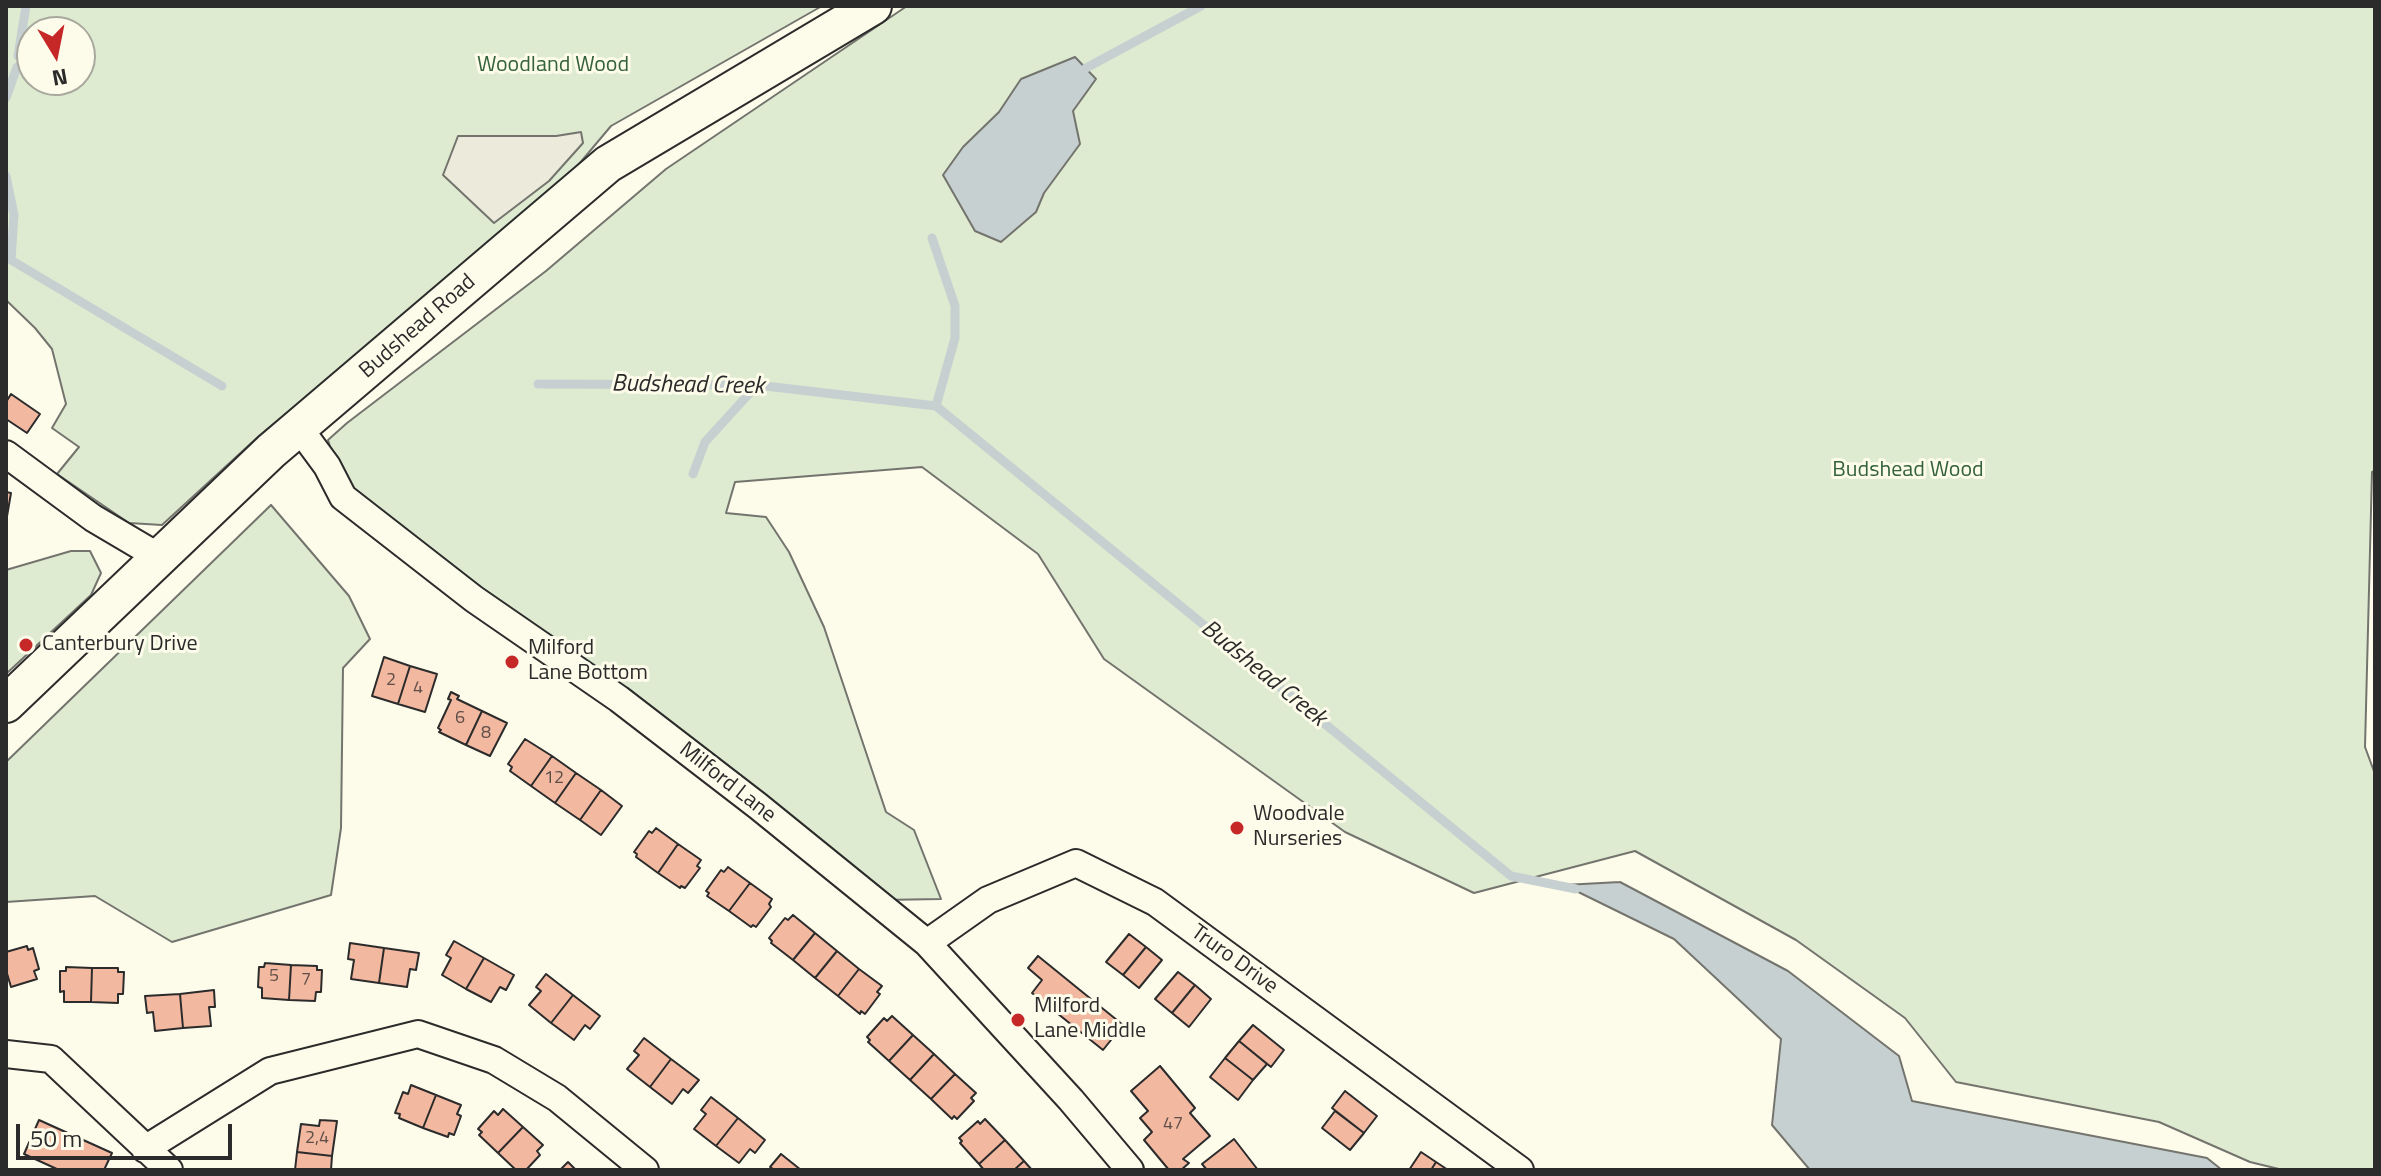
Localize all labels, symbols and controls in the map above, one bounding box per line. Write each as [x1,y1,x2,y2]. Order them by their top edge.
north arrow [16,16,96,96]
park label: Woodland Wood [477,53,629,79]
text: N [49,60,70,96]
street label: Budshead Road [355,269,481,385]
water label: Budshead Creek [611,370,765,402]
park label: Budshead Wood [1832,458,1984,484]
water label: Budshead Creek [1195,615,1331,733]
place label: Canterbury Drive [42,632,198,658]
marker: Canterbury Drive [17,636,35,654]
place label: Milford Lane Bottom [528,636,648,688]
marker: Milford Lane Bottom [503,653,521,671]
house number: 2 [386,670,396,692]
house number: 4 [413,678,423,700]
house number: 6 [455,708,465,730]
house number: 8 [481,723,491,745]
street label: Milford Lane [673,737,781,829]
house number: 12 [544,768,564,790]
place label: Woodvale Nurseries [1253,802,1345,854]
marker: Woodvale Nurseries [1228,819,1246,837]
street label: Truro Drive [1185,920,1283,1000]
house number: 5 [269,966,279,988]
house number: 7 [301,970,311,992]
place label: Milford Lane Middle [1034,994,1146,1046]
marker: Milford Lane Middle [1009,1011,1027,1029]
scale bar [20,1108,236,1158]
house number: 47 [1163,1114,1183,1136]
text: 50 m [30,1120,82,1156]
house number: 2,4 [305,1128,329,1150]

